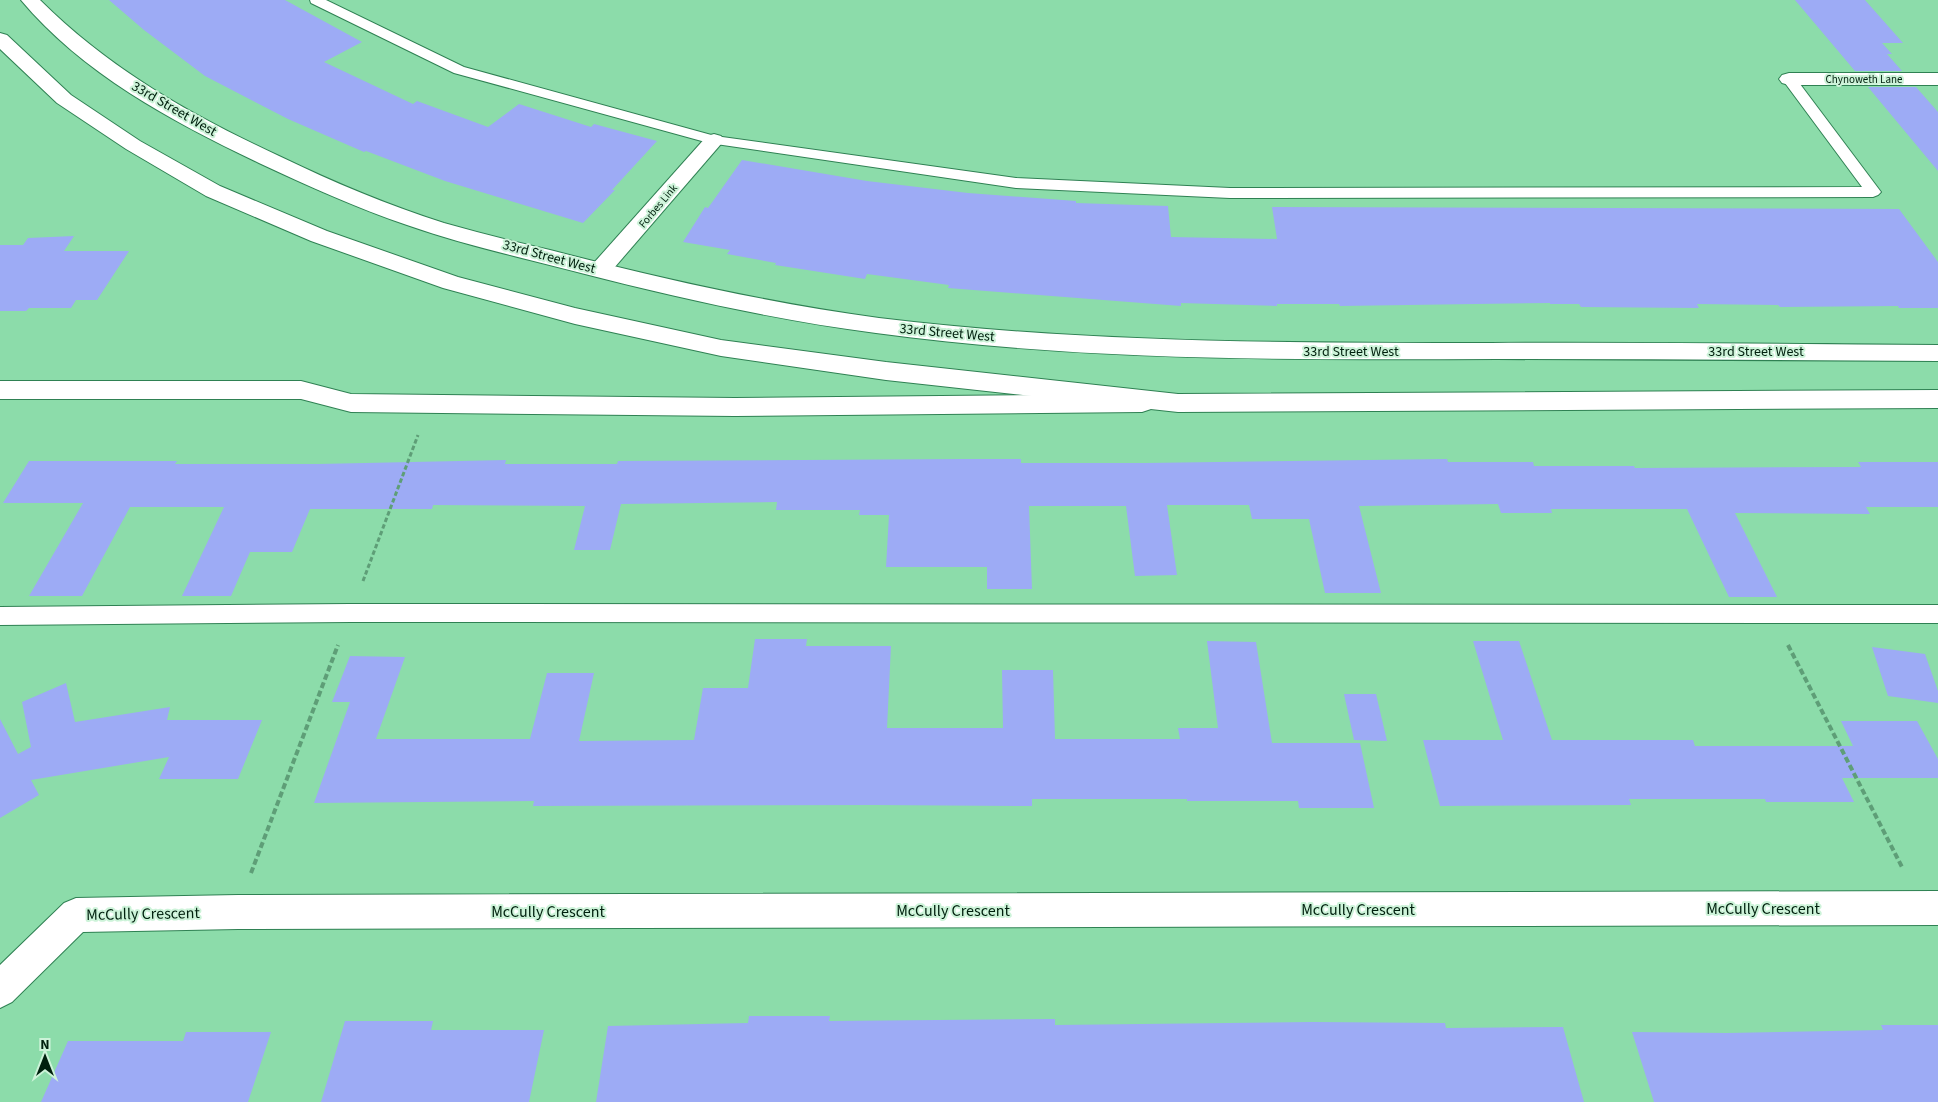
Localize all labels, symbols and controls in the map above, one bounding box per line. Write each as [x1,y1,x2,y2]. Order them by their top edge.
street label: Chynoweth Lane [1826,72,1903,87]
street label: 33rd Street West [128,76,221,142]
street label: Forbes Link [635,180,681,231]
street label: 33rd Street West [500,235,598,279]
street label: 33rd Street West [899,319,996,347]
street label: 33rd Street West [1303,342,1399,362]
street label: 33rd Street West [1708,342,1804,362]
street label: McCully Crescent [1706,898,1820,920]
street label: McCully Crescent [1301,899,1415,921]
street label: McCully Crescent [896,900,1010,922]
street label: McCully Crescent [491,901,605,923]
street label: McCully Crescent [86,902,201,926]
north arrow [20,1032,70,1082]
text: N [40,1035,50,1055]

